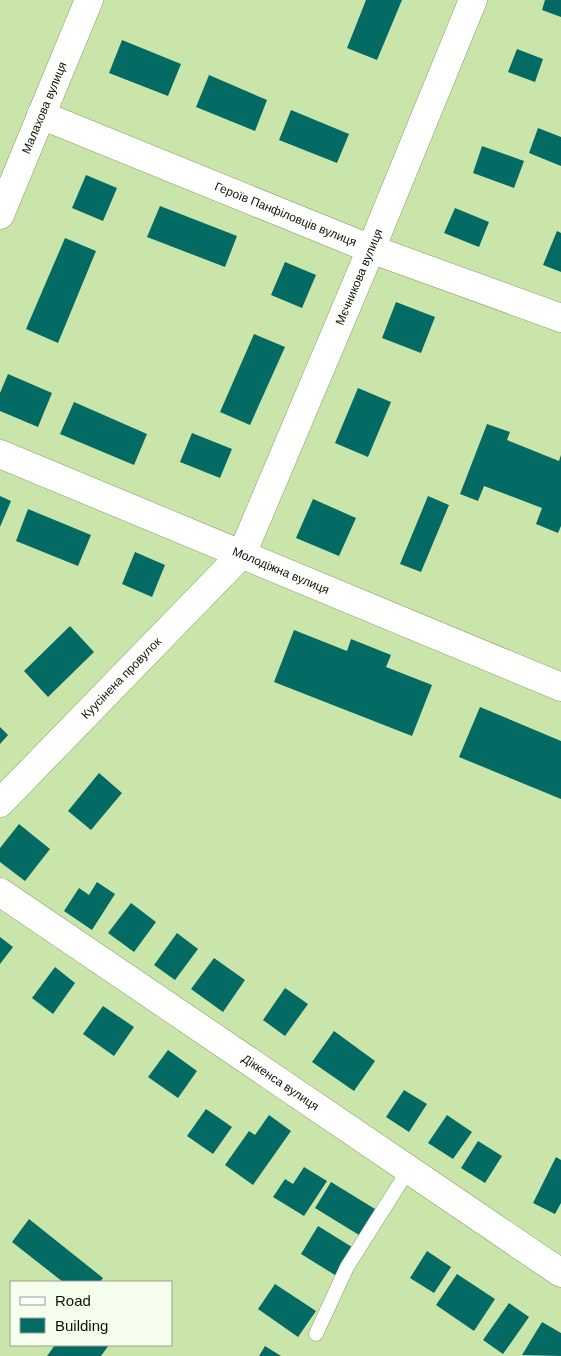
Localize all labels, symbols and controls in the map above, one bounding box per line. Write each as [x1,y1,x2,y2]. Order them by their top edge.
street label: Малахова вулиця [19,60,70,156]
street label: Героїв Панфіловців вулиця [213,179,359,249]
street label: Мєчникова вулиця [333,227,385,327]
street label: Молодіжна вулиця [230,544,331,597]
street label: Куусінена провулок [78,634,165,722]
street label: Діккенса вулиця [239,1051,322,1113]
legend [10,1281,172,1346]
text: Road [55,1292,91,1309]
text: Building [55,1317,108,1334]

